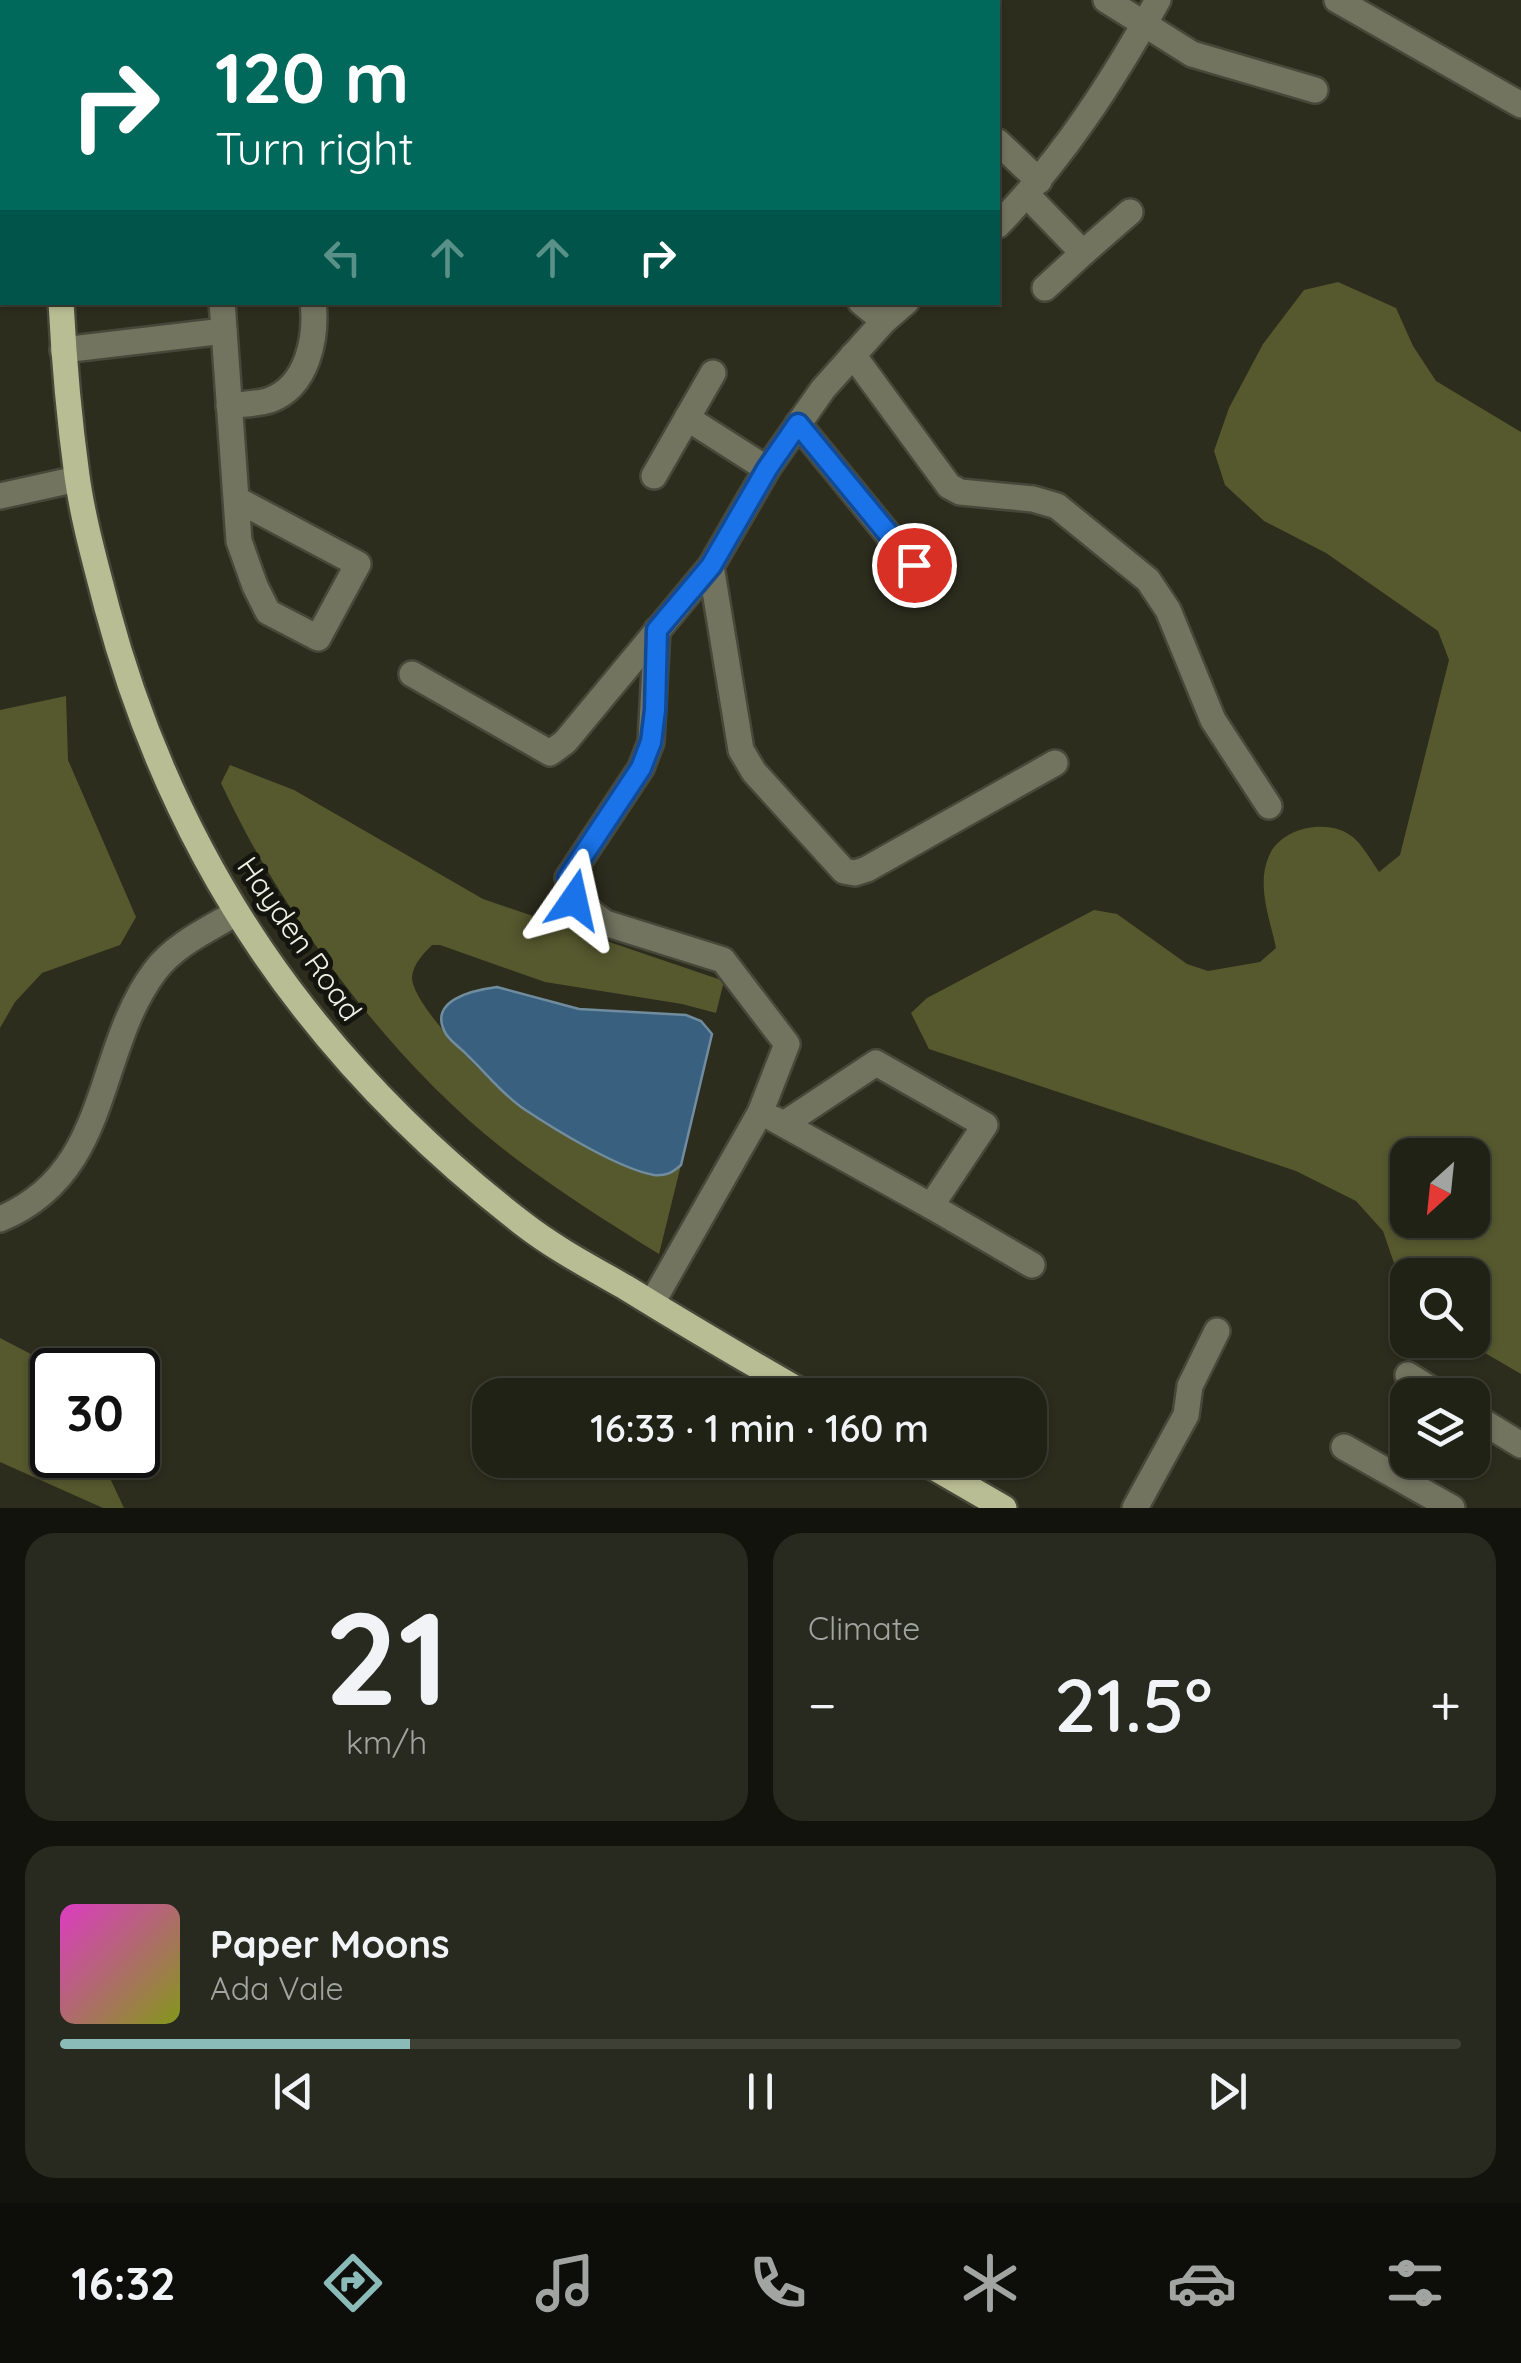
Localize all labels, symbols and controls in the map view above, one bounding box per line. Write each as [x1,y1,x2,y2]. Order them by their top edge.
text: 120 m [215,33,409,121]
icon: right [50,40,180,170]
text: Turn right [215,120,414,176]
icon: left [315,230,370,285]
icon: ahead [420,230,475,285]
icon: ahead [525,230,580,285]
icon: right [630,230,685,285]
pin [872,523,957,608]
icon: arrive [887,538,942,593]
position arrow [522,848,626,952]
street label: Hayden Road [229,849,370,1028]
north arrow [1390,1138,1490,1238]
map controls [1390,1138,1490,1478]
button: search [1390,1258,1490,1358]
speed limit sign: 30 [30,1348,160,1478]
button: layers [1390,1378,1490,1478]
text: 16:33 · 1 min · 160 m [590,1404,929,1452]
text: 21 [324,1575,449,1738]
text: Climate [808,1608,920,1648]
text: 21.5° [1054,1657,1212,1751]
text: − [808,1670,837,1739]
text: + [1430,1670,1461,1739]
text: km/h [346,1722,427,1762]
text: Paper Moons [210,1920,450,1968]
text: Ada Vale [210,1968,344,2008]
icon: previous [266,2064,321,2119]
icon: pause [733,2064,788,2119]
icon: next [1200,2064,1255,2119]
icon: directions [318,2248,388,2318]
icon: music [530,2248,600,2318]
icon: phone [743,2248,813,2318]
icon: climate [955,2248,1025,2318]
icon: car [1167,2248,1237,2318]
icon: filters [1380,2248,1450,2318]
text: 16:32 [71,2255,176,2311]

